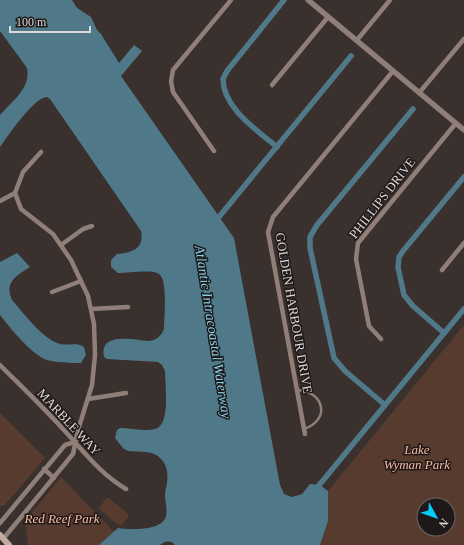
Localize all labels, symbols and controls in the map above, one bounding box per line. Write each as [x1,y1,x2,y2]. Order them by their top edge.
scale bar [10,8,90,34]
text: 100 m [16,15,47,29]
street label: PHILLIPS DRIVE [346,154,418,241]
street label: GOLDEN HARBOUR DRIVE [272,231,316,395]
water label: Atlantic Intracoastal Waterway [192,243,234,420]
street label: MARBLE WAY [34,386,104,459]
park label: Lake Wyman Park [384,442,450,472]
north arrow [416,497,456,537]
park label: Red Reef Park [23,511,100,526]
text: N [436,517,451,530]

